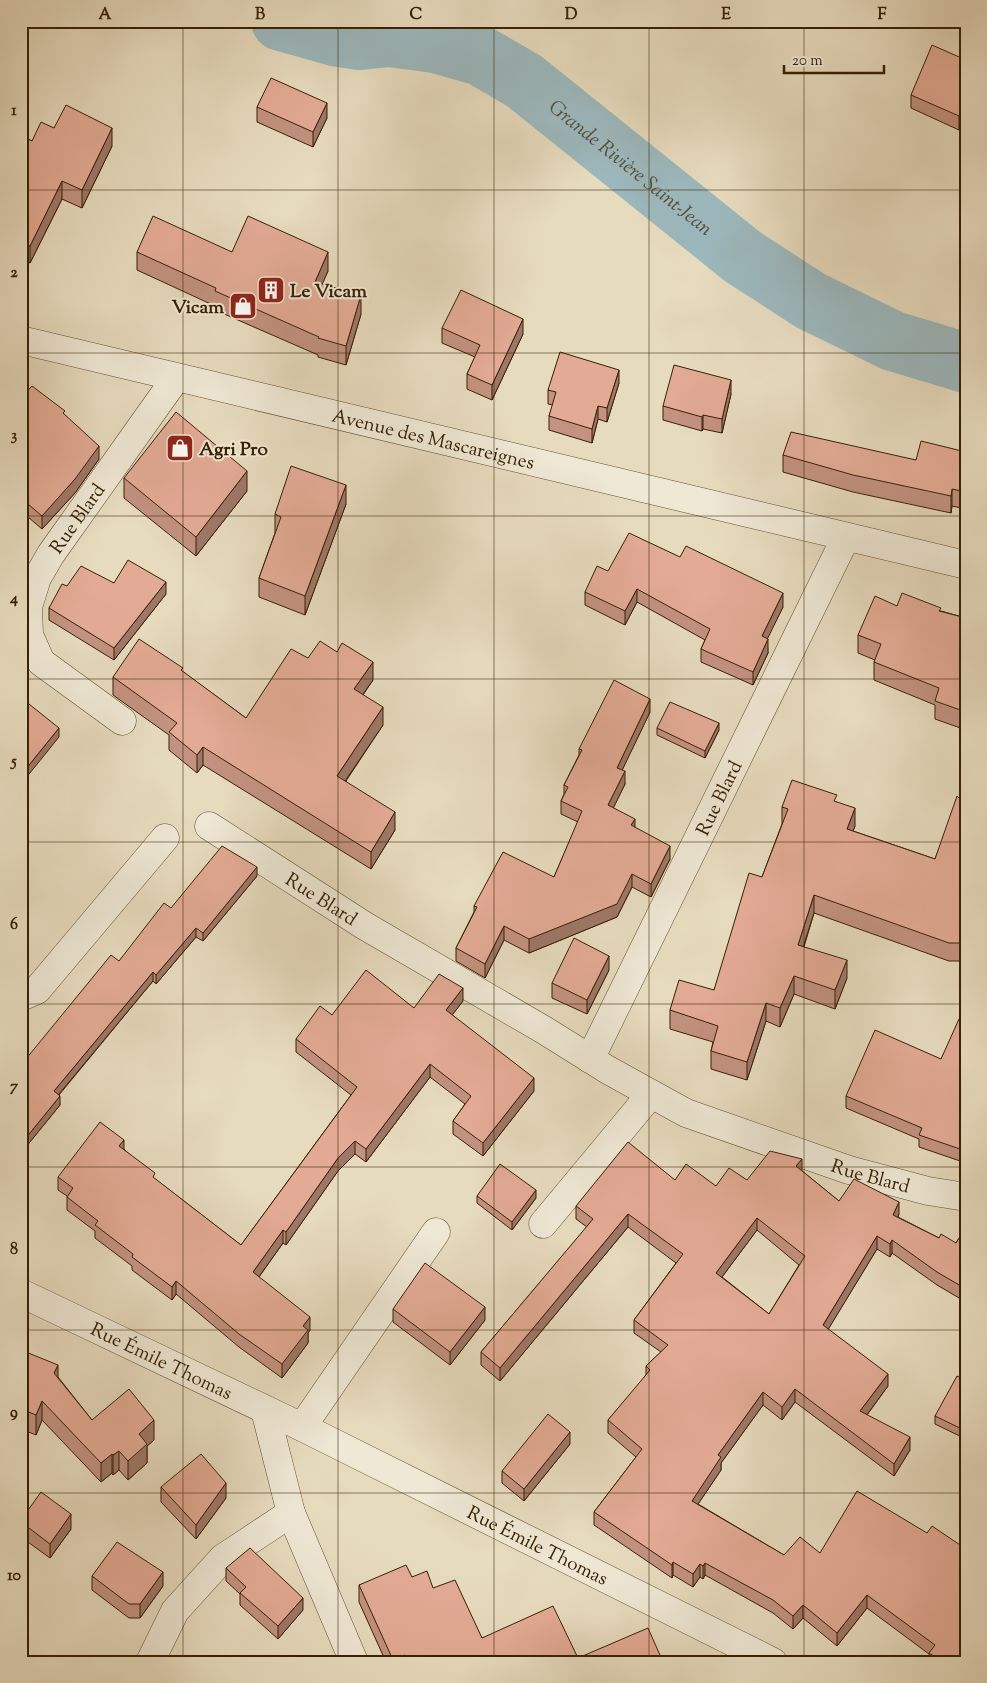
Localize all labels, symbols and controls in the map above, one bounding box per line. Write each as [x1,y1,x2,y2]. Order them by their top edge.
text: A [99,4,112,27]
text: B [255,4,265,27]
text: C [410,4,423,27]
text: D [565,4,578,27]
text: E [721,4,731,27]
text: F [878,4,887,27]
scale bar [784,42,884,74]
text: 20 m [792,51,823,72]
water label: Grande Rivière Saint-Jean [541,94,718,244]
text: 1 [11,100,17,123]
text: 2 [10,262,18,285]
building icon: Le Vicam [256,275,286,305]
place label: Le Vicam [290,279,367,306]
shop icon: Vicam [228,291,258,321]
place label: Vicam [171,295,224,322]
street label: Avenue des Mascareignes [329,404,537,478]
text: 3 [11,425,18,448]
shop icon: Agri Pro [165,433,195,463]
place label: Agri Pro [199,437,268,464]
street label: Rue Blard [44,479,113,560]
text: 4 [9,588,18,611]
text: 5 [9,751,17,774]
street label: Rue Blard [691,756,750,841]
street label: Rue Blard [279,867,362,934]
text: 6 [10,914,18,937]
text: 7 [10,1076,19,1099]
street label: Rue Blard [827,1154,913,1202]
text: 8 [10,1239,18,1262]
street label: Rue Émile Thomas [85,1317,236,1408]
text: 9 [10,1402,18,1425]
street label: Rue Émile Thomas [462,1500,612,1593]
text: 10 [7,1565,21,1588]

